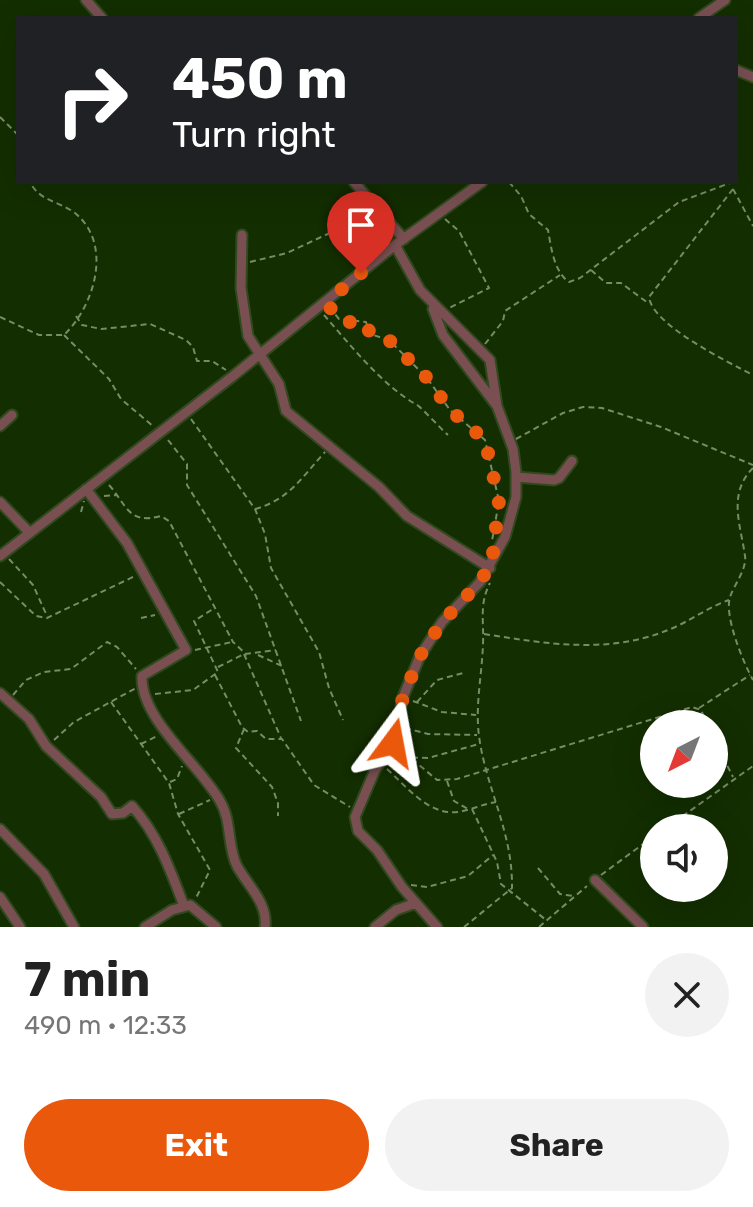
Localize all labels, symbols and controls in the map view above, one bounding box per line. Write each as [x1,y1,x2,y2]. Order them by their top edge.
text: 450 m [172,46,348,112]
icon: right [40,48,144,152]
text: Turn right [172,113,336,156]
pin [327,191,395,273]
icon: arrive [339,203,383,247]
position arrow [351,701,435,785]
north arrow [640,710,728,798]
map controls [640,710,728,902]
button: sound [640,814,728,902]
text: 7 min [24,951,150,1008]
button: close [645,953,729,1037]
text: 490 m · 12:33 [24,1010,187,1041]
button: Exit [24,1099,369,1191]
button: Share [385,1099,729,1191]

